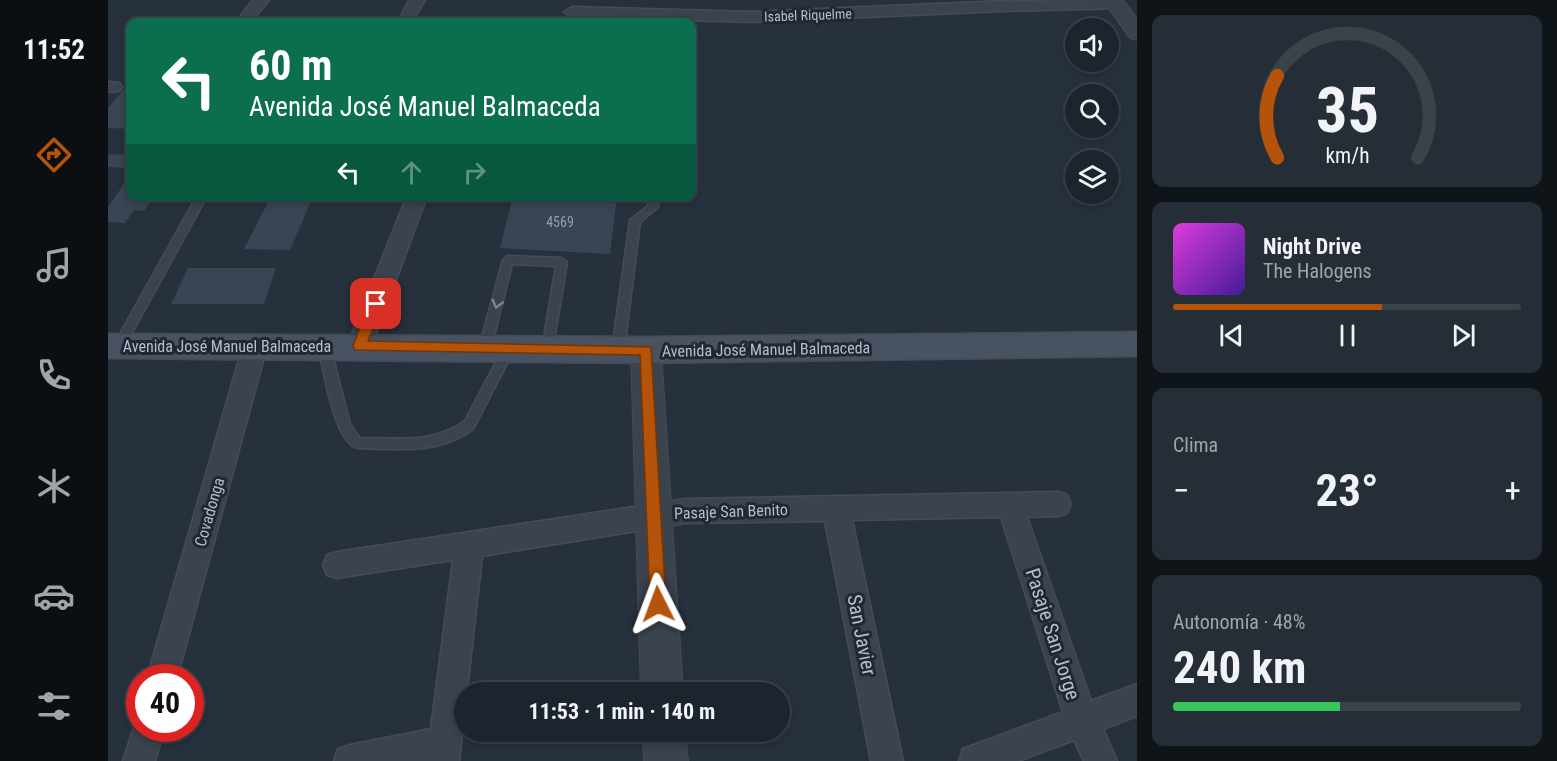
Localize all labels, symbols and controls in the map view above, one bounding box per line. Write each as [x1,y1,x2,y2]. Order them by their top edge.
street label: Isabel Riquelme [764,5,853,25]
map controls [1065,18,1119,204]
button: sound [1065,18,1119,72]
text: 11:52 [23,34,85,66]
text: 60 m [249,41,332,90]
icon: left [150,42,228,120]
text: 35 [1315,74,1379,147]
button: search [1065,84,1119,138]
text: Avenida José Manuel Balmaceda [249,91,601,123]
icon: directions [33,134,75,176]
text: km/h [1325,143,1369,168]
button: layers [1065,150,1119,204]
icon: left [332,156,365,189]
icon: ahead [395,156,428,189]
icon: right [458,156,491,189]
house number: 4569 [546,214,574,230]
text: Night Drive [1263,234,1361,259]
icon: music [33,244,75,286]
text: The Halogens [1263,259,1372,283]
pin [350,278,401,329]
icon: arrive [359,287,392,320]
one-way arrow [491,299,504,309]
icon: previous [1215,319,1248,352]
icon: pause [1331,319,1364,352]
icon: next [1447,319,1480,352]
street label: Avenida José Manuel Balmaceda [123,337,331,356]
street label: Avenida José Manuel Balmaceda [662,338,870,361]
icon: phone [33,354,75,396]
text: Clima [1173,433,1218,457]
text: 23° [1316,464,1379,517]
icon: climate [33,465,75,507]
text: − [1173,471,1190,510]
text: + [1505,471,1521,510]
street label: Covadonga [191,476,228,549]
street label: Pasaje San Benito [674,500,788,523]
street label: Pasaje San Jorge [1020,565,1086,703]
position arrow [626,572,690,636]
icon: car [33,575,75,617]
street label: San Javier [842,592,882,678]
text: Autonomía · 48% [1173,610,1305,634]
text: 240 km [1173,641,1306,694]
speed limit sign: 40 [126,664,204,742]
icon: filters [33,685,75,727]
text: 11:53 · 1 min · 140 m [529,699,715,724]

